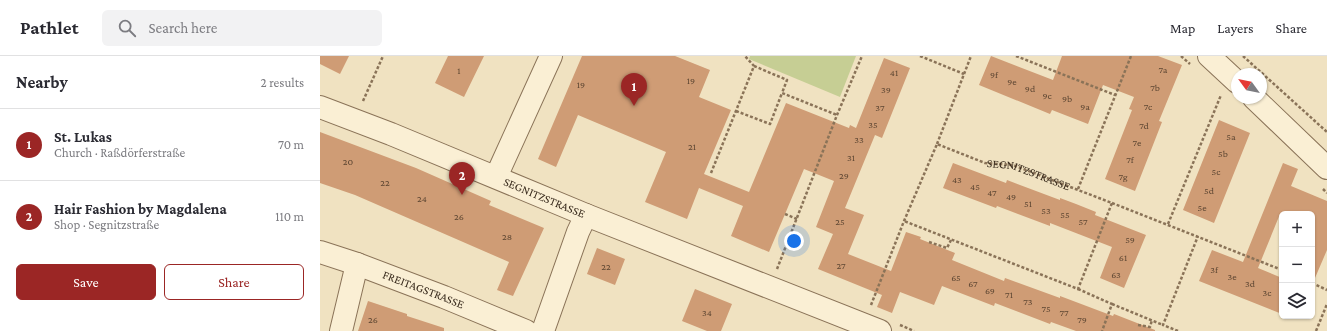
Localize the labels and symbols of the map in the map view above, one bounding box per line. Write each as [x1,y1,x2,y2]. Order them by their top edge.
house number: 7a [1159,64,1168,75]
house number: 1 [457,65,461,76]
house number: 41 [890,67,898,78]
north arrow [1231,68,1267,104]
house number: 9f [990,69,999,80]
pin: 1 [621,73,647,106]
house number: 19 [687,75,695,86]
house number: 9e [1007,76,1017,87]
house number: 19 [577,79,585,90]
house number: 7b [1150,82,1160,93]
house number: 9d [1025,83,1036,94]
house number: 39 [881,84,891,95]
house number: 9c [1042,90,1052,101]
house number: 9b [1062,93,1072,104]
house number: 9a [1080,101,1090,112]
house number: 7c [1144,101,1153,112]
house number: 37 [875,102,885,113]
house number: 35 [868,119,878,130]
house number: 7d [1139,120,1150,131]
house number: 5a [1226,131,1236,142]
house number: 33 [854,134,864,145]
house number: 7e [1133,137,1142,148]
house number: 21 [688,141,696,152]
house number: 5b [1218,148,1228,159]
house number: 31 [847,152,855,163]
house number: 7f [1126,154,1135,165]
house number: 20 [343,156,354,167]
street label: SEGNITZSTRASSE [986,156,1073,193]
pin: 2 [449,162,475,195]
house number: 5c [1212,166,1221,177]
house number: 29 [839,170,849,181]
house number: 7g [1118,171,1128,182]
house number: 43 [952,174,962,185]
street label: SEGNITZSTRASSE [502,175,588,221]
house number: 22 [380,177,390,188]
house number: 45 [970,181,980,192]
house number: 5d [1204,185,1215,196]
house number: 47 [987,187,997,198]
house number: 49 [1006,191,1016,202]
house number: 24 [417,193,427,204]
house number: 51 [1024,198,1032,209]
house number: 5e [1197,202,1207,213]
house number: 53 [1041,205,1051,216]
house number: 55 [1060,209,1070,220]
house number: 26 [454,211,464,222]
house number: 25 [835,216,845,227]
house number: 57 [1078,216,1088,227]
house number: 28 [502,231,512,242]
your location [784,231,804,251]
house number: 59 [1125,234,1135,245]
house number: 61 [1119,252,1127,263]
house number: 27 [836,260,846,271]
house number: 22 [601,261,611,272]
house number: 3f [1210,264,1219,275]
street label: FREITAGSTRASSE [381,267,467,312]
house number: 63 [1111,269,1121,280]
house number: 3e [1227,271,1237,282]
house number: 65 [951,272,961,283]
house number: 67 [968,278,978,289]
house number: 3d [1245,278,1256,289]
house number: 69 [985,285,995,296]
house number: 3c [1263,287,1272,298]
house number: 71 [1005,289,1013,300]
house number: 73 [1023,296,1033,307]
house number: 75 [1041,303,1051,314]
house number: 34 [702,307,712,318]
house number: 77 [1059,307,1069,318]
house number: 26 [368,314,378,325]
house number: 79 [1077,314,1087,325]

